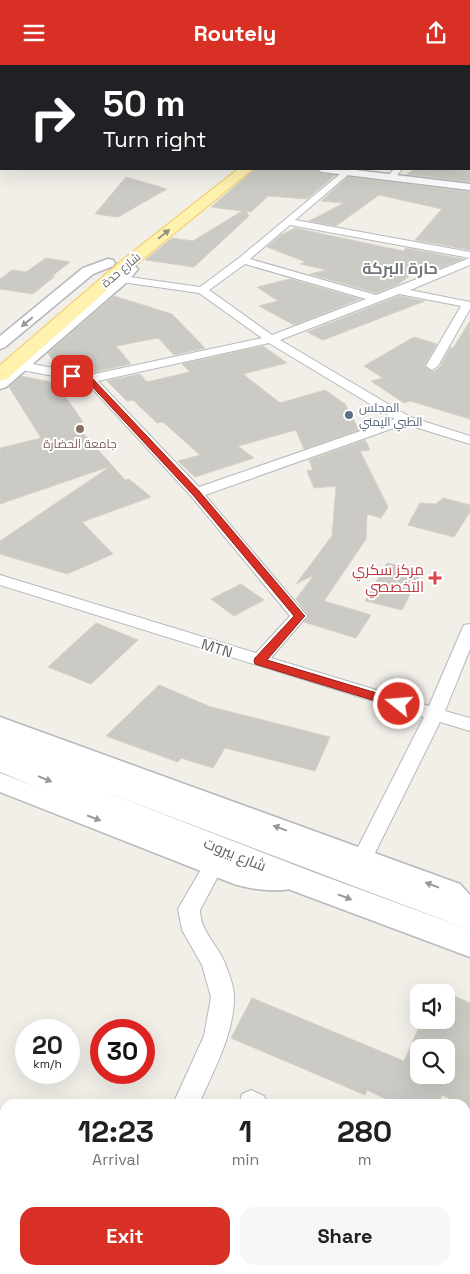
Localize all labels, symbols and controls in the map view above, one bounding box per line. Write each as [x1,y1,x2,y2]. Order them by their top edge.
icon: menu [20,19,48,47]
text: Routely [194,19,276,47]
icon: share [422,19,450,47]
text: 50 m [103,82,185,126]
icon: right [20,85,85,150]
text: Turn right [103,125,206,153]
one-way arrow [157,229,170,240]
street label: شارع حدة [98,249,144,291]
district label: حارة البركة [362,258,438,279]
one-way arrow [21,316,34,327]
pin [51,355,93,397]
icon: arrive [58,362,86,390]
place label: المجلس الطبي اليمني [359,400,422,432]
marker: المجلس الطبي اليمني [343,409,355,421]
marker: جامعة الحضارة [74,423,86,435]
place label: جامعة الحضارة [43,436,117,452]
place label: مركز سكري التخصصي [352,560,424,599]
marker: مركز سكري التخصصي [428,571,442,585]
street label: MTN [199,634,235,662]
position arrow [372,677,424,729]
one-way arrow [38,776,52,784]
one-way arrow [87,815,102,822]
one-way arrow [272,824,287,831]
street label: شارع بيروت [200,833,269,877]
one-way arrow [424,881,439,889]
one-way arrow [338,893,353,901]
map controls [410,984,455,1084]
button: sound [410,984,455,1029]
speed limit sign: 30 [90,1019,155,1084]
text: 20 [32,1029,63,1061]
button: search [410,1039,455,1084]
text: km/h [33,1056,62,1072]
text: 12:23 [78,1112,154,1151]
text: 1 [239,1112,252,1151]
text: 280 [337,1112,392,1151]
text: Arrival [92,1149,140,1170]
text: min [232,1149,259,1170]
text: m [358,1149,372,1170]
button: Exit [20,1207,230,1265]
button: Share [240,1207,450,1265]

